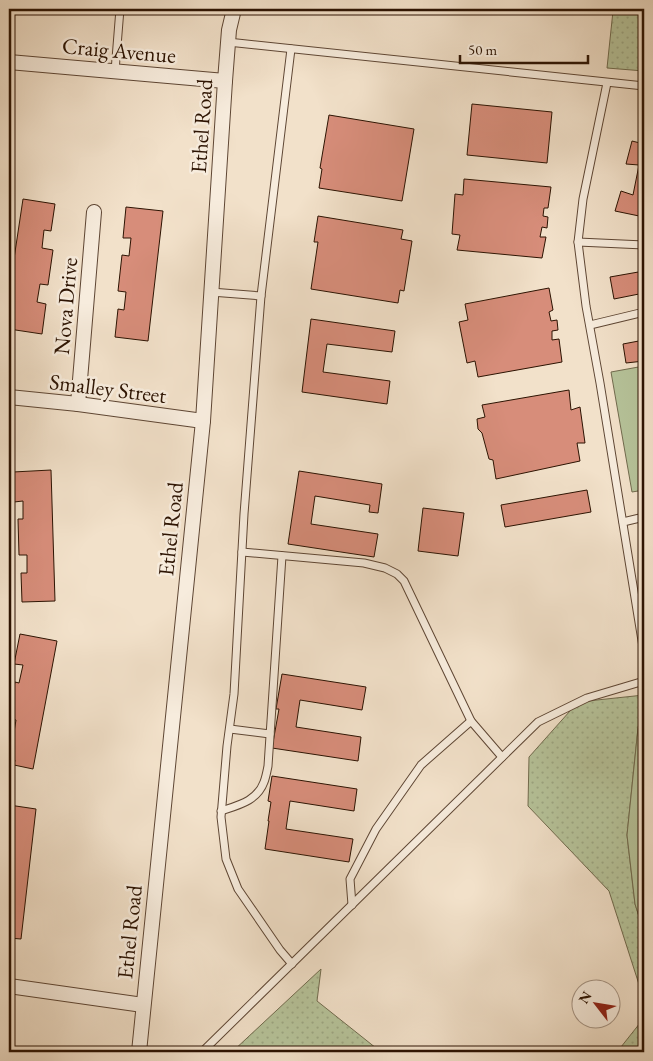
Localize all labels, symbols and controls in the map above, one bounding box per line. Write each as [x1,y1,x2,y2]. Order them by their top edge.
street label: Craig Avenue [61,31,178,70]
scale bar [460,32,588,64]
text: 50 m [468,40,497,59]
street label: Ethel Road [184,77,219,174]
street label: Nova Drive [47,256,84,356]
street label: Smalley Street [48,367,168,410]
street label: Ethel Road [151,480,190,578]
street label: Ethel Road [110,883,149,981]
north arrow [570,978,620,1028]
text: N [574,987,596,1007]

